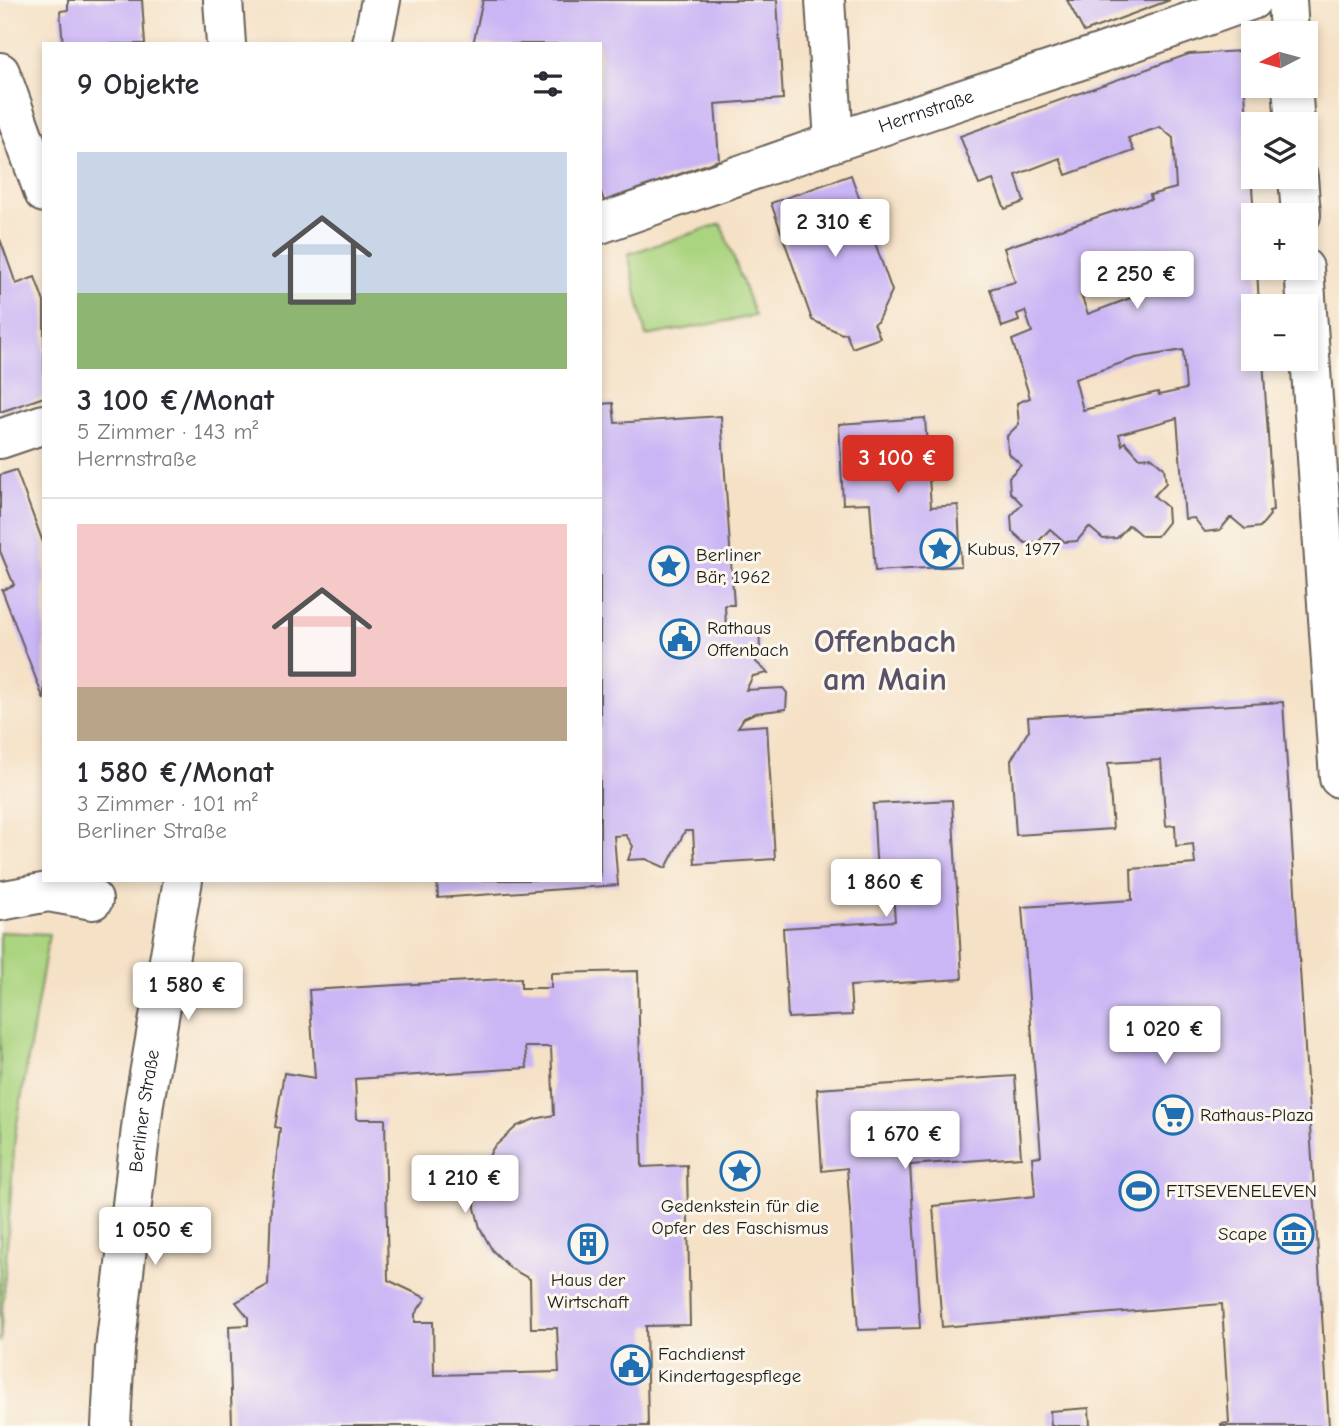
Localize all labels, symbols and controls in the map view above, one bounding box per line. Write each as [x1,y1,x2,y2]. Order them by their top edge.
north arrow [1241,21,1318,98]
map controls [1241,21,1318,371]
icon: filters [529,65,567,103]
text: 9 Objekte [77,67,199,102]
street label: Herrnstraße [876,85,976,137]
button: layers [1241,112,1318,189]
icon: home [259,197,385,323]
pin: 2 310 € [770,200,900,259]
button: + [1241,203,1318,280]
text: 2 310 € [796,208,874,235]
pin: 2 250 € [1072,252,1202,311]
text: 2 250 € [1097,260,1177,287]
button: − [1241,294,1318,371]
text: 3 100 €/Monat [77,383,274,418]
text: 5 Zimmer · 143 m² [77,418,258,445]
pin: 3 100 € [833,435,963,495]
text: 3 100 € [859,444,937,471]
text: Herrnstraße [77,445,196,472]
place icon: Kubus, 1977 [919,528,961,570]
place label: Kubus, 1977 [967,538,1060,560]
place label: Berliner Bär, 1962 [696,544,771,588]
place icon: Berliner Bär, 1962 [648,545,690,587]
icon: home [259,569,385,695]
place label: Rathaus Offenbach [707,617,789,661]
public building icon: Rathaus Offenbach [659,618,701,660]
district label: Offenbach am Main [814,622,956,698]
text: 1 580 €/Monat [77,755,273,790]
text: 3 Zimmer · 101 m² [77,790,258,817]
text: Berliner Straße [77,817,227,844]
pin: 1 860 € [821,860,951,919]
text: 1 860 € [847,868,925,895]
pin: 1 580 € [123,962,253,1022]
text: 1 580 € [149,971,227,998]
pin: 1 020 € [1100,1006,1230,1066]
text: 1 020 € [1125,1015,1205,1042]
street label: Berliner Straße [125,1048,164,1174]
supermarket icon: Rathaus-Plaza [1152,1094,1194,1136]
place label: Rathaus-Plaza [1200,1104,1314,1126]
pin: 1 670 € [840,1112,970,1171]
text: 1 670 € [867,1120,943,1147]
place icon: Gedenkstein für die Opfer des Faschismus [719,1150,761,1192]
pin: 1 210 € [400,1156,530,1215]
text: 1 210 € [428,1164,502,1191]
sports icon: FITSEVENELEVEN [1118,1170,1160,1212]
place label: FITSEVENELEVEN [1166,1180,1317,1202]
place label: Gedenkstein für die Opfer des Faschismus [652,1195,829,1239]
pin: 1 050 € [90,1208,220,1267]
museum icon: Scape [1273,1213,1315,1255]
text: 1 050 € [115,1216,195,1243]
building icon: Haus der Wirtschaft [567,1223,609,1265]
place label: Scape [1218,1223,1267,1245]
place label: Haus der Wirtschaft [547,1269,629,1313]
place label: Fachdienst Kindertagespflege [658,1343,801,1387]
public building icon: Fachdienst Kindertagespflege [610,1344,652,1386]

